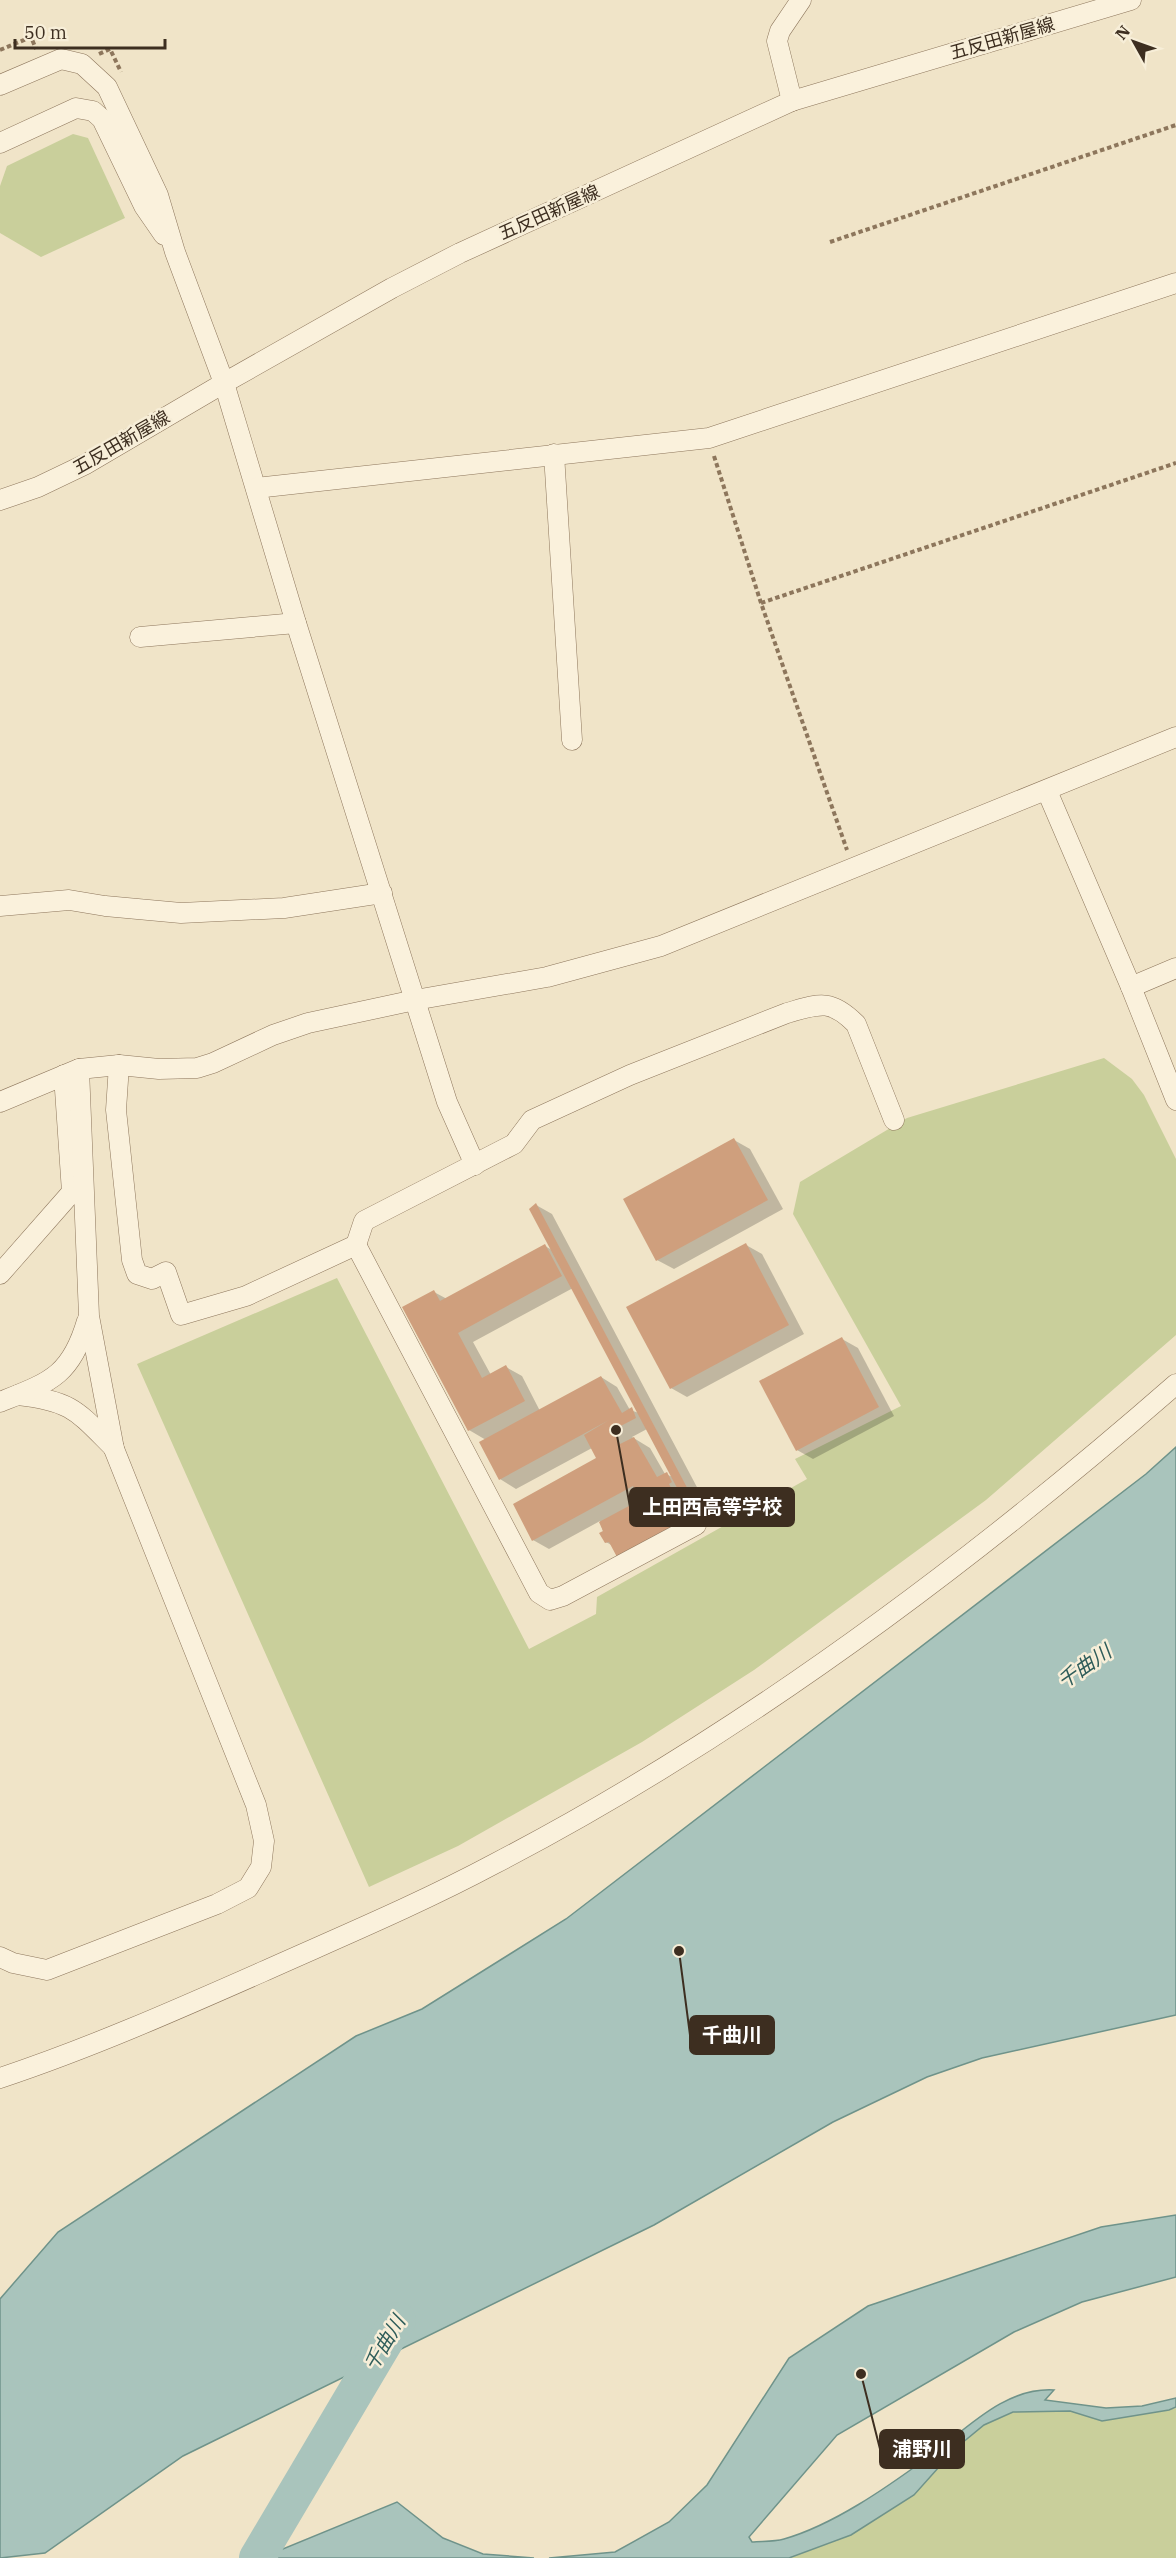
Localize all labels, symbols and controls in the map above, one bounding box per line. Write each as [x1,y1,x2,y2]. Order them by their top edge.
scale bar [15,12,165,50]
street label: 五反田新屋線 [947,12,1057,64]
north arrow [1104,12,1164,72]
text: 50 m [24,21,67,44]
text: N [1111,21,1134,44]
street label: 五反田新屋線 [495,180,603,244]
street label: 五反田新屋線 [68,405,174,479]
callout: 上田西高等学校 [630,1488,794,1526]
text: 上田西高等学校 [642,1493,782,1520]
water label: 千曲川 [1052,1637,1118,1694]
callout: 千曲川 [690,2016,774,2054]
text: 千曲川 [702,2021,762,2048]
water label: 千曲川 [357,2309,412,2376]
callout: 浦野川 [880,2430,964,2468]
text: 浦野川 [892,2435,952,2462]

